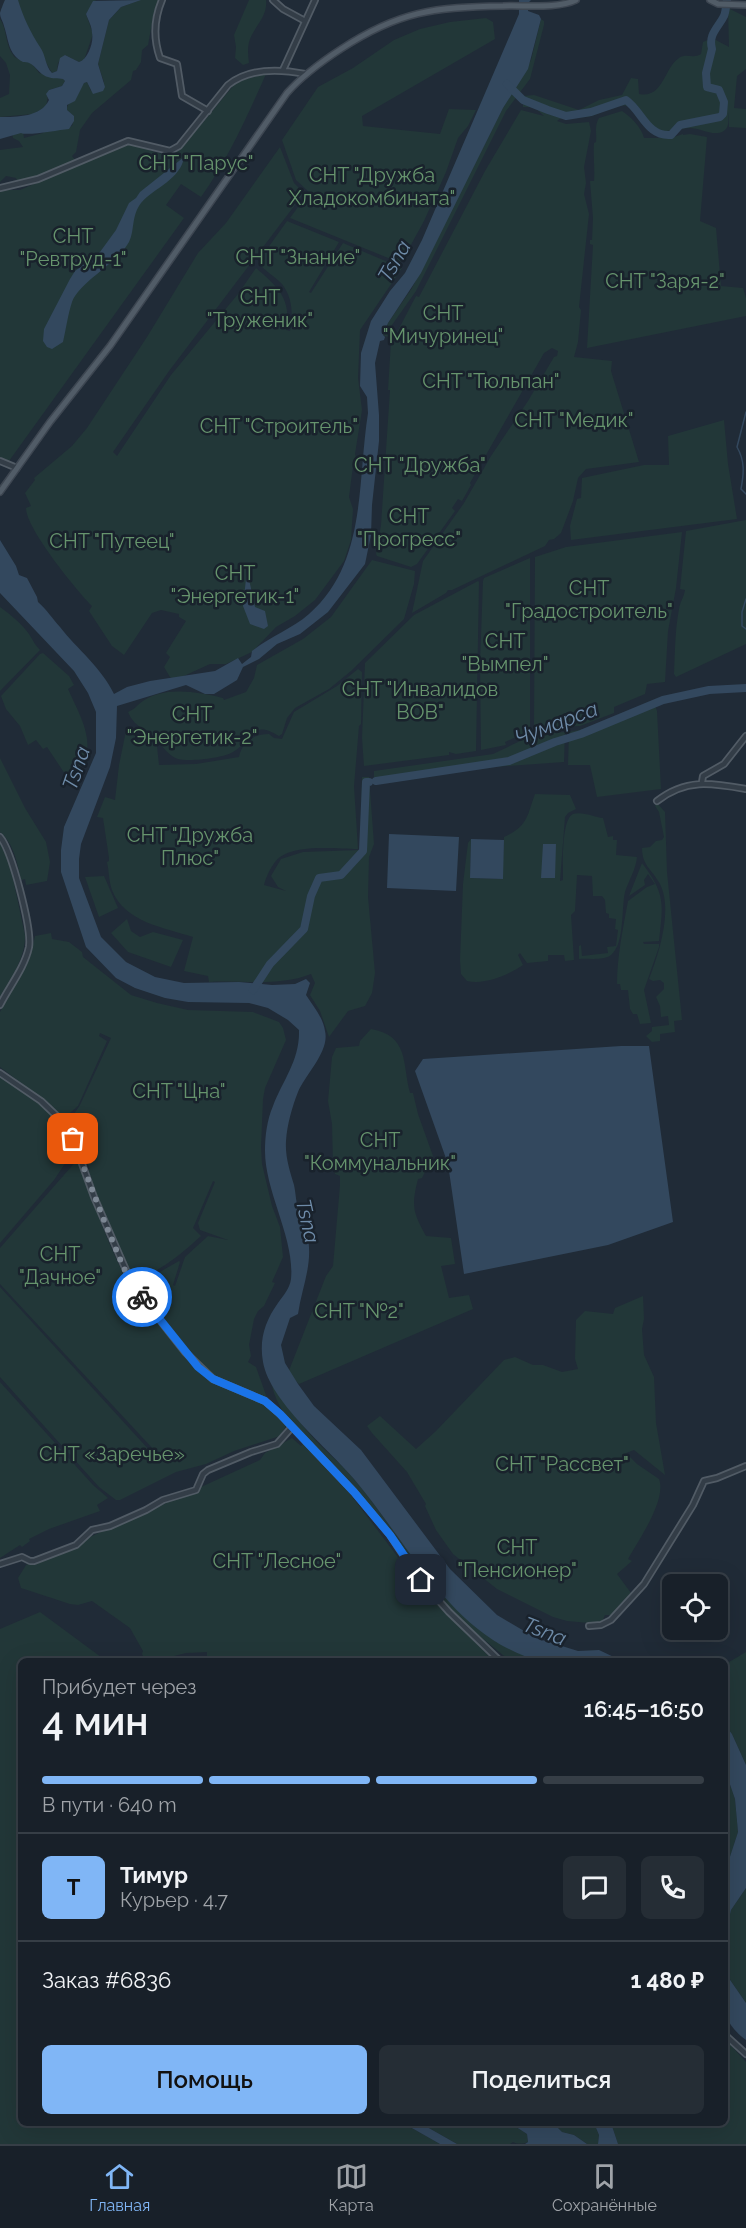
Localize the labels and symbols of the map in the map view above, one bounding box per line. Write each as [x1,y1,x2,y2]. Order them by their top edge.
park label: СНТ "Парус" [138,151,254,175]
park label: СНТ "Дружба Хладокомбината" [289,163,455,210]
park label: СНТ "Ревтруд-1" [20,224,127,271]
water label: Tsna [372,236,416,286]
park label: СНТ "Знание" [236,245,360,269]
park label: СНТ "Заря-2" [605,269,725,293]
park label: СНТ "Труженик" [207,285,313,332]
park label: СНТ "Мичуринец" [383,301,503,348]
park label: СНТ "Тюльпан" [422,369,560,393]
park label: СНТ "Медик" [514,408,634,432]
park label: СНТ "Строитель" [200,414,358,438]
park label: СНТ "Дружба" [354,453,486,477]
park label: СНТ "Прогресс" [357,504,461,551]
park label: СНТ "Путеец" [49,529,175,553]
park label: СНТ "Энергетик-1" [171,561,299,608]
park label: СНТ "Градостроитель" [505,576,673,623]
park label: СНТ "Вымпел" [461,629,549,676]
park label: СНТ "Инвалидов ВОВ" [342,677,498,724]
water label: Чумарса [511,696,601,750]
park label: СНТ "Энергетик-2" [126,702,258,749]
water label: Tsna [57,743,95,793]
park label: СНТ "Дружба Плюс" [127,823,253,870]
park label: СНТ "Цна" [132,1079,226,1103]
pin [47,1113,98,1164]
park label: СНТ "Коммунальник" [304,1128,456,1175]
water label: Tsna [291,1197,325,1245]
park label: СНТ "Дачное" [19,1242,101,1289]
courier [112,1267,172,1327]
park label: СНТ "№2" [314,1299,404,1323]
park label: СНТ «Заречье» [39,1442,185,1466]
park label: СНТ "Рассвет" [495,1452,629,1476]
park label: СНТ "Пенсионер" [457,1535,577,1582]
park label: СНТ "Лесное" [213,1549,341,1573]
pin [395,1554,446,1605]
water label: Tsna [520,1611,570,1651]

